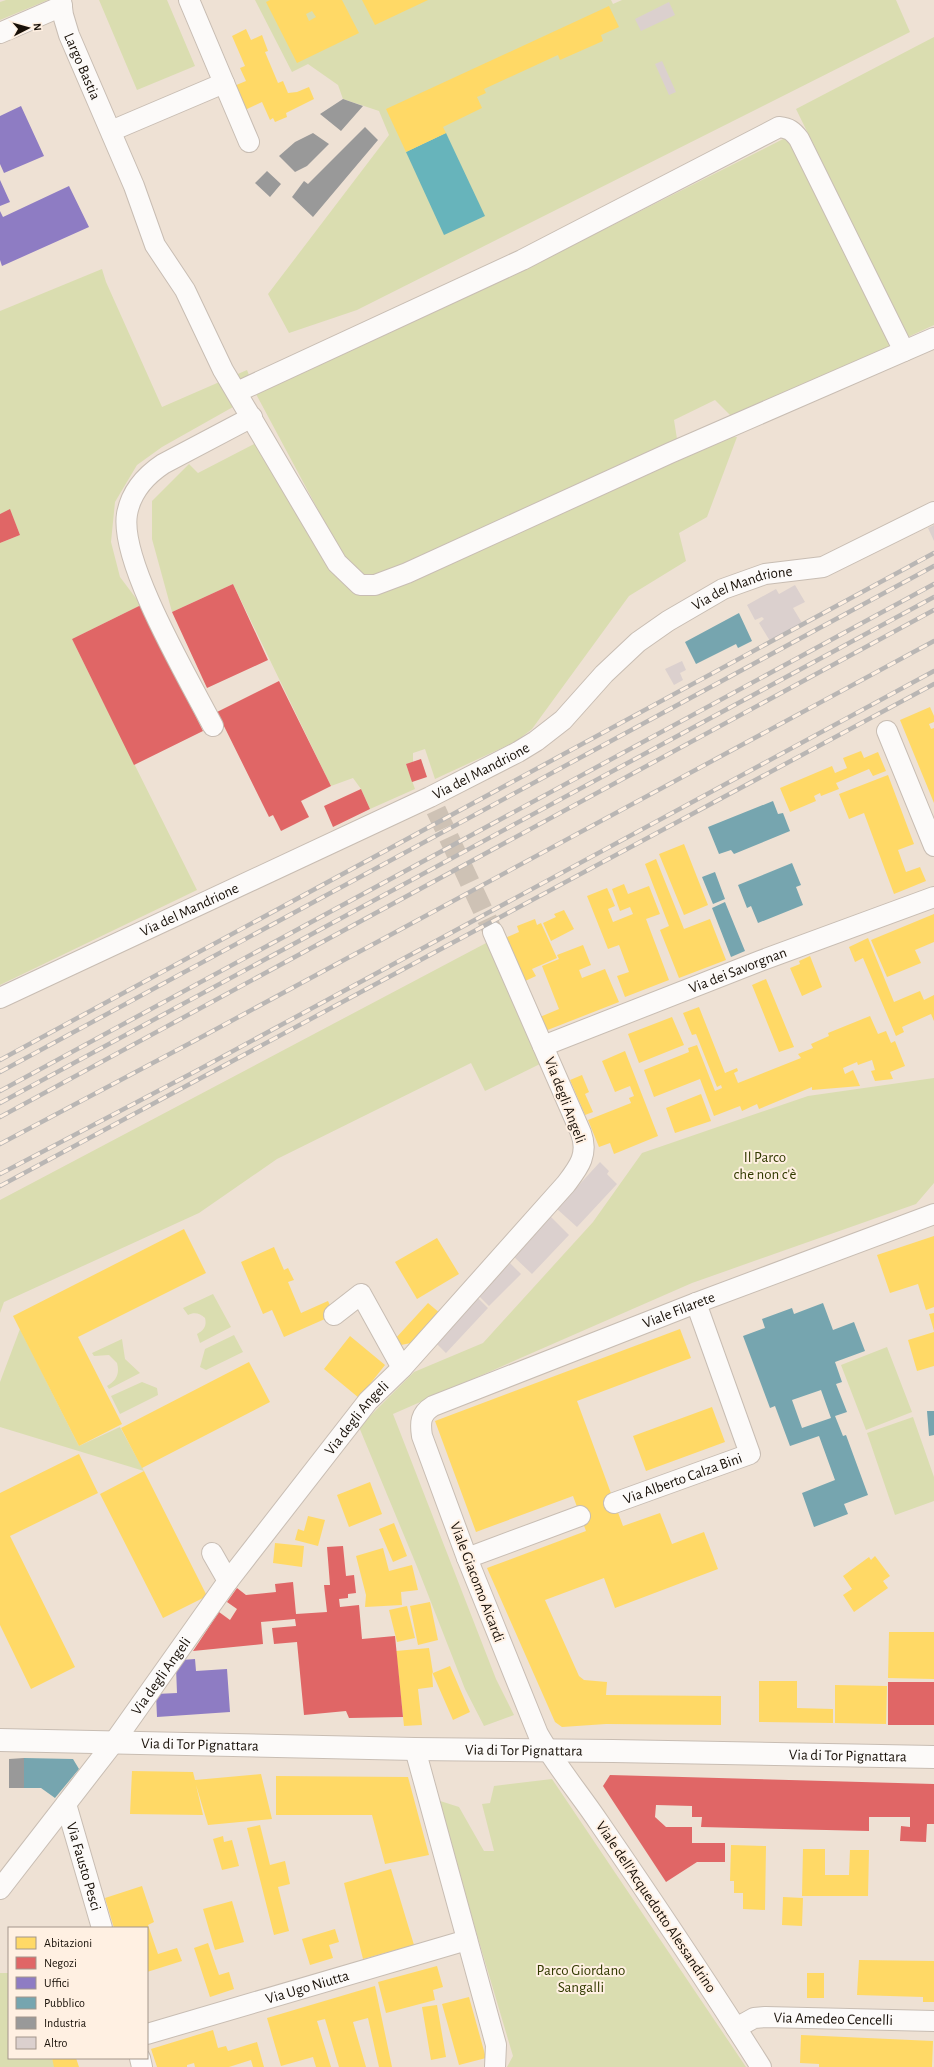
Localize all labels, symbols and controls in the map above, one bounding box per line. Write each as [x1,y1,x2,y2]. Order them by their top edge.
north arrow [8,8,48,48]
text: N [32,23,43,31]
street label: Largo Bastia [62,31,103,102]
street label: Via del Mandrione [689,563,793,613]
street label: Via del Mandrione [430,739,532,802]
street label: Via del Mandrione [138,880,241,939]
street label: Via dei Savorgnan [687,944,789,996]
street label: Via degli Angeli [542,1055,588,1145]
park label: Il Parco che non c'è [734,1150,796,1182]
street label: Viale Filarete [640,1289,717,1331]
street label: Via degli Angeli [322,1378,391,1458]
street label: Via Alberto Calza Bini [621,1450,744,1507]
street label: Viale Giacomo Aicardi [447,1520,507,1644]
street label: Via degli Angeli [128,1634,193,1717]
street label: Via di Tor Pignattara [141,1736,259,1753]
street label: Via di Tor Pignattara [465,1742,583,1758]
street label: Via di Tor Pignattara [789,1747,907,1764]
street label: Viale dell'Acquedotto Alessandrino [593,1819,719,1995]
street label: Via Fausto Pesci [64,1821,104,1912]
legend [8,1927,148,2059]
text: Abitazioni [44,1937,92,1949]
text: Negozi [44,1957,77,1969]
park label: Parco Giordano Sangalli [537,1963,625,1995]
street label: Via Ugo Niutta [264,1968,351,2006]
text: Uffici [44,1977,69,1989]
text: Pubblico [44,1997,85,2009]
street label: Via Amedeo Cencelli [773,2010,893,2028]
text: Industria [44,2017,87,2029]
text: Altro [44,2037,68,2049]

